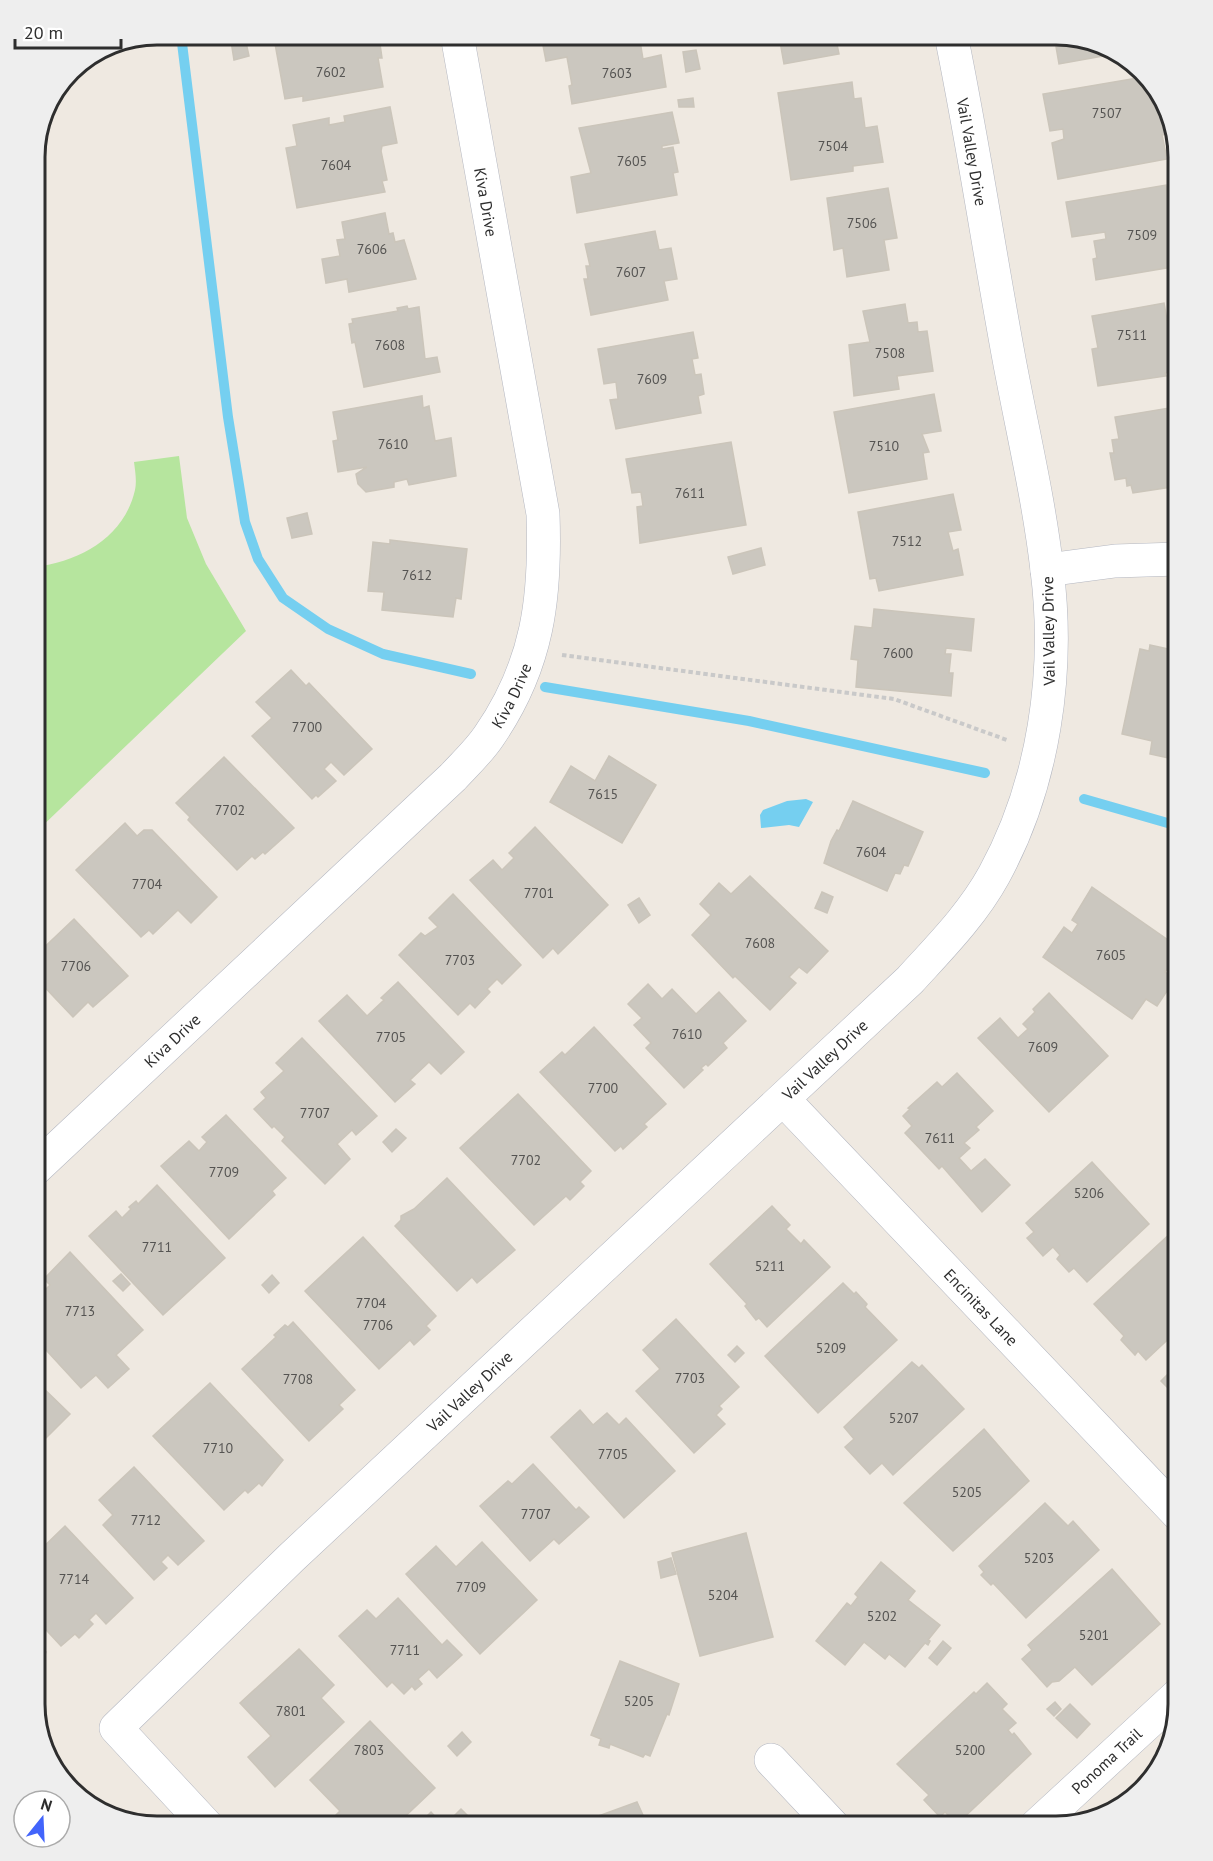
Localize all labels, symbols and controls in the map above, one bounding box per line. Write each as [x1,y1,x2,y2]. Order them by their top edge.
scale bar [15,12,122,50]
text: 20 m [24,21,63,44]
house number: 7602 [316,63,346,81]
house number: 7603 [602,64,632,82]
street label: Vail Valley Drive [952,95,991,208]
house number: 7507 [1092,104,1122,122]
house number: 7504 [818,137,849,155]
house number: 7605 [617,152,647,170]
house number: 7604 [321,156,352,174]
street label: Kiva Drive [470,166,502,238]
house number: 7506 [847,214,877,232]
house number: 7509 [1127,226,1157,244]
house number: 7606 [357,240,387,258]
house number: 7607 [616,263,646,281]
house number: 7511 [1117,326,1147,344]
house number: 7608 [375,336,405,354]
house number: 7508 [875,344,905,362]
house number: 7609 [637,370,667,388]
house number: 7610 [378,435,409,453]
house number: 7510 [869,437,900,455]
house number: 7611 [675,484,705,502]
house number: 7512 [892,532,922,550]
house number: 7612 [402,566,432,584]
street label: Vail Valley Drive [1037,576,1059,687]
house number: 7600 [883,644,914,662]
street label: Kiva Drive [487,661,535,732]
house number: 7700 [292,718,323,736]
house number: 7615 [588,785,618,803]
house number: 7702 [215,801,245,819]
house number: 7604 [856,843,887,861]
house number: 7704 [132,875,163,893]
house number: 7701 [524,884,554,902]
house number: 7608 [745,934,775,952]
house number: 7605 [1096,946,1126,964]
house number: 7703 [445,951,475,969]
house number: 7706 [61,957,91,975]
street label: Kiva Drive [140,1009,204,1072]
street label: Vail Valley Drive [777,1015,872,1105]
house number: 7610 [672,1025,703,1043]
house number: 7705 [376,1028,406,1046]
house number: 7609 [1028,1038,1058,1056]
house number: 7700 [588,1079,619,1097]
house number: 7707 [300,1104,330,1122]
house number: 7611 [925,1129,955,1147]
house number: 7702 [511,1151,541,1169]
house number: 7709 [209,1163,239,1181]
house number: 5206 [1074,1184,1104,1202]
house number: 7711 [142,1238,172,1256]
house number: 5211 [755,1257,785,1275]
street label: Encinitas Lane [940,1264,1023,1350]
house number: 7704 [356,1294,387,1312]
house number: 7713 [65,1302,95,1320]
house number: 7706 [363,1316,393,1334]
house number: 5209 [816,1339,846,1357]
street label: Vail Valley Drive [422,1347,516,1437]
house number: 7703 [675,1369,705,1387]
house number: 7708 [283,1370,313,1388]
house number: 5207 [889,1409,919,1427]
house number: 7710 [203,1439,234,1457]
house number: 7705 [598,1445,628,1463]
house number: 5205 [952,1483,982,1501]
house number: 7707 [521,1505,551,1523]
house number: 7712 [131,1511,161,1529]
house number: 5203 [1024,1549,1054,1567]
house number: 7714 [59,1570,90,1588]
house number: 7709 [456,1578,486,1596]
house number: 5204 [708,1586,739,1604]
house number: 5202 [867,1607,897,1625]
house number: 5201 [1079,1626,1109,1644]
house number: 7711 [390,1641,420,1659]
house number: 5205 [624,1692,654,1710]
house number: 7801 [276,1702,306,1720]
street label: Ponoma Trail [1067,1723,1146,1798]
house number: 7803 [354,1741,384,1759]
house number: 5200 [955,1741,986,1759]
north arrow [12,1789,72,1849]
text: N [39,1794,55,1816]

